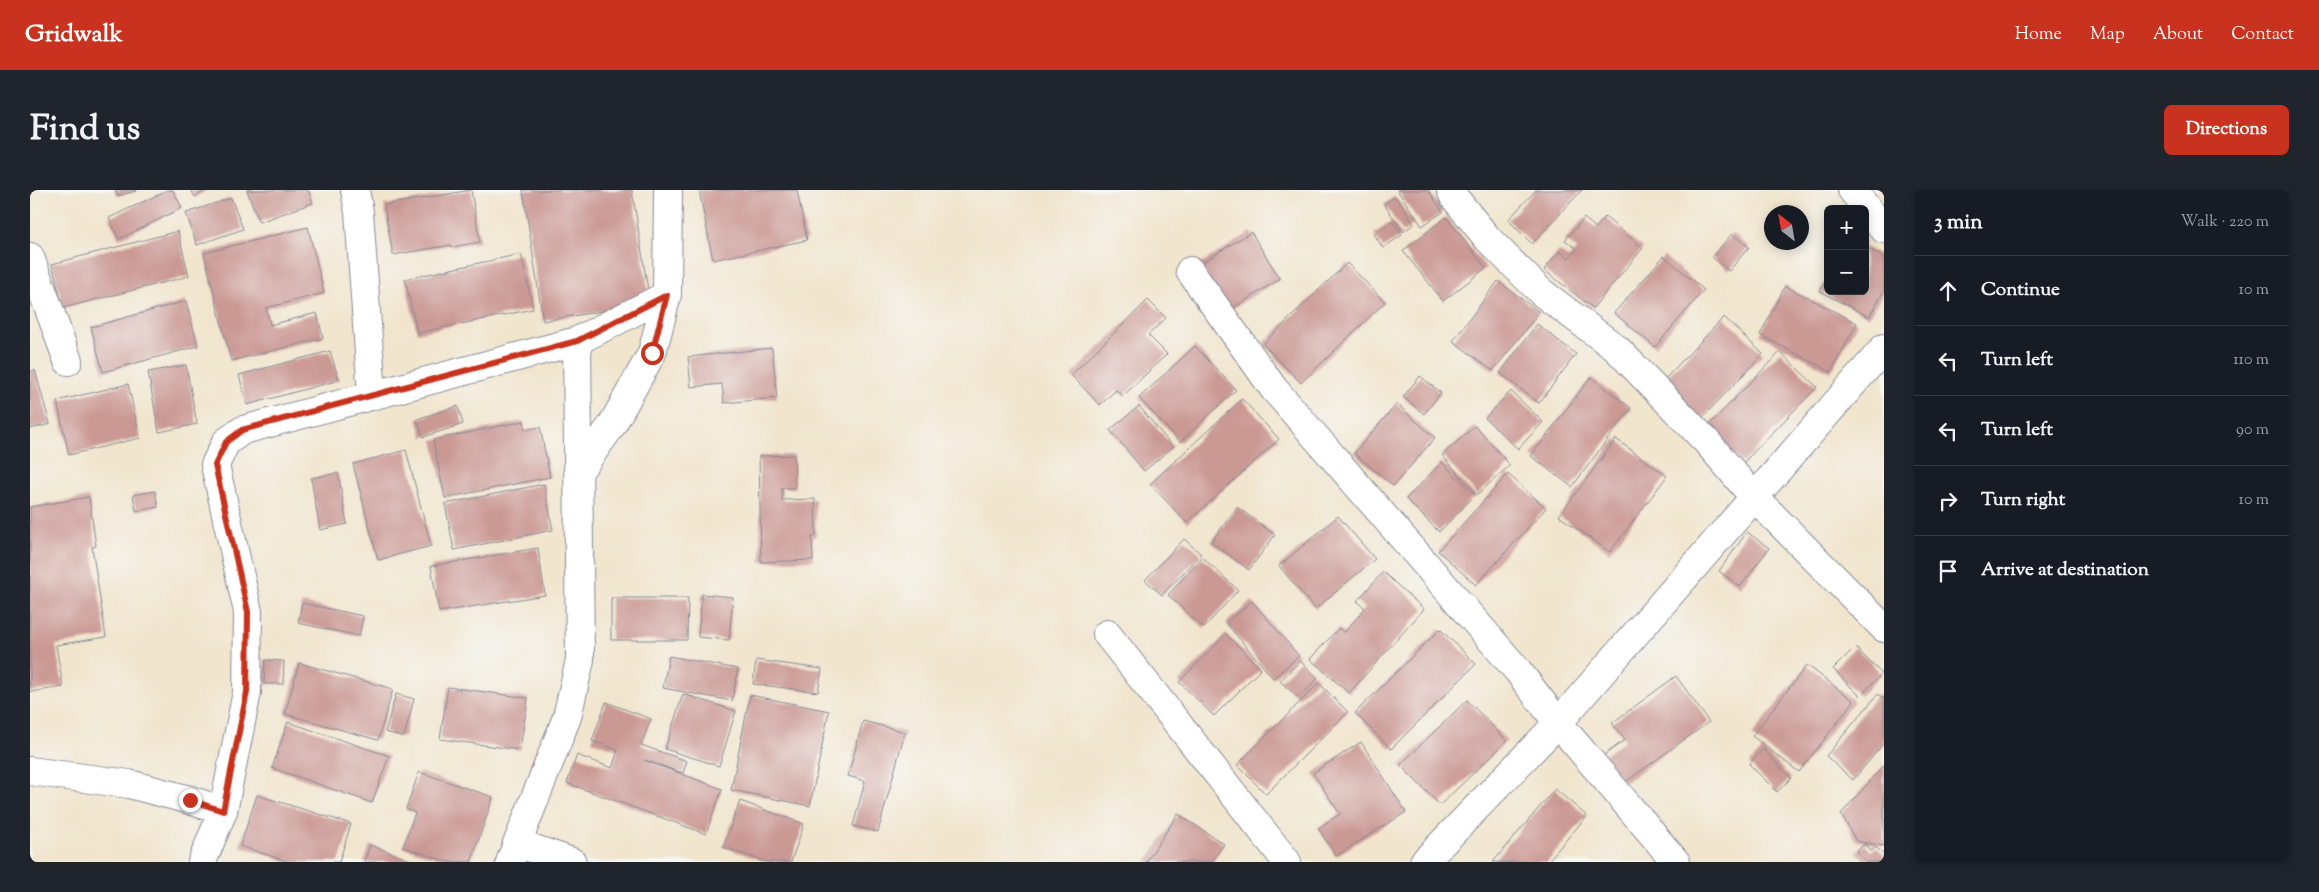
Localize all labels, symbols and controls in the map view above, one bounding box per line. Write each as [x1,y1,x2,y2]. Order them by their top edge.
text: Gridwalk [25,18,123,52]
text: Home [2015,22,2062,48]
text: Map [2090,22,2125,48]
text: About [2153,22,2203,48]
text: Contact [2231,22,2294,48]
text: Find us [30,105,140,156]
button: Directions [2164,105,2289,155]
north arrow [1764,205,1809,250]
map controls [1824,205,1869,295]
button: + [1824,205,1869,250]
text: 3 min [1934,208,1983,238]
text: Walk · 220 m [2181,211,2269,234]
button: − [1824,250,1869,295]
icon: ahead [1934,277,1962,305]
text: Continue [1981,277,2060,304]
text: 10 m [2239,279,2269,302]
route start [641,342,664,365]
icon: left [1934,347,1962,375]
text: Turn left [1981,347,2053,374]
text: 110 m [2233,349,2269,372]
icon: left [1934,417,1962,445]
text: Turn left [1981,417,2053,444]
text: 90 m [2236,419,2269,442]
icon: right [1934,487,1962,515]
text: Turn right [1981,487,2065,514]
text: 10 m [2239,489,2269,512]
icon: arrive [1934,557,1962,585]
text: Arrive at destination [1981,557,2149,584]
route end [179,789,202,812]

